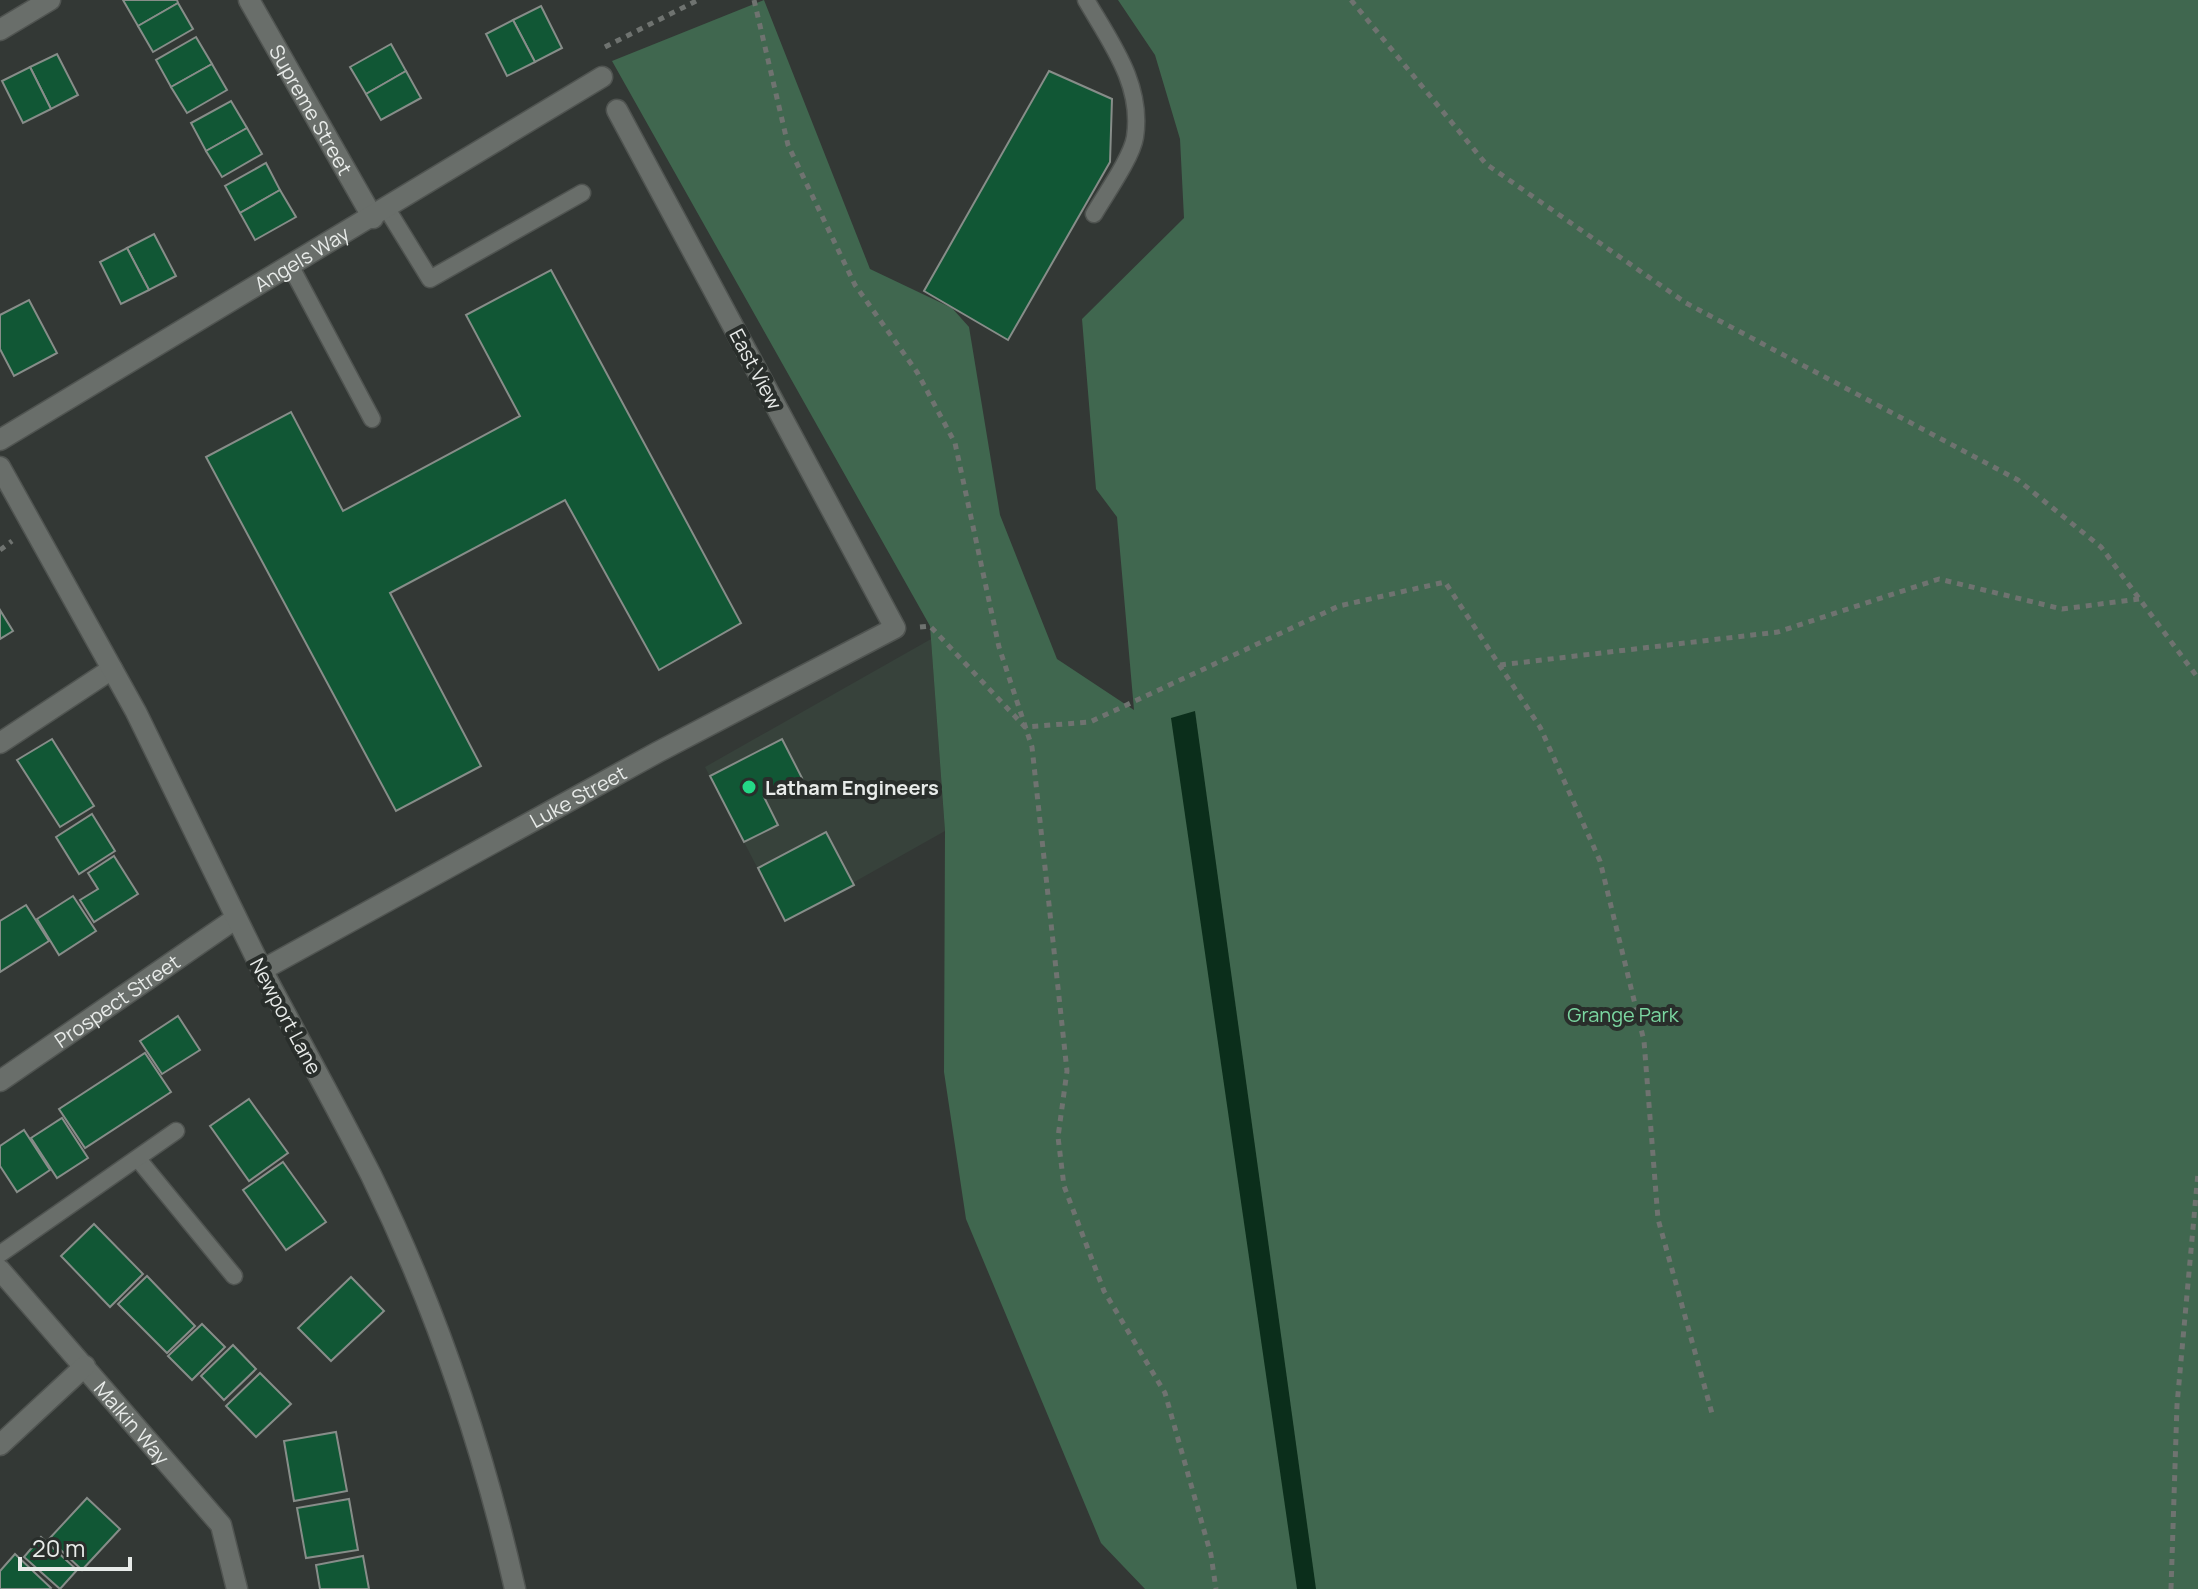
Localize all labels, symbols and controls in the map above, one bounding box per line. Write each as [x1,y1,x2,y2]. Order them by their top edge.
street label: Supreme Street [263,39,359,180]
street label: Angels Way [249,219,354,297]
street label: East View [723,324,789,414]
street label: Luke Street [525,759,631,834]
place label: Latham Engineers [765,774,939,801]
marker: Latham Engineers [740,778,758,796]
street label: Prospect Street [49,948,185,1053]
street label: Newport Lane [244,953,328,1079]
park label: Grange Park [1567,1001,1680,1028]
street label: Malkin Way [89,1375,176,1470]
scale bar [20,1521,130,1571]
text: 20 m [32,1531,85,1564]

